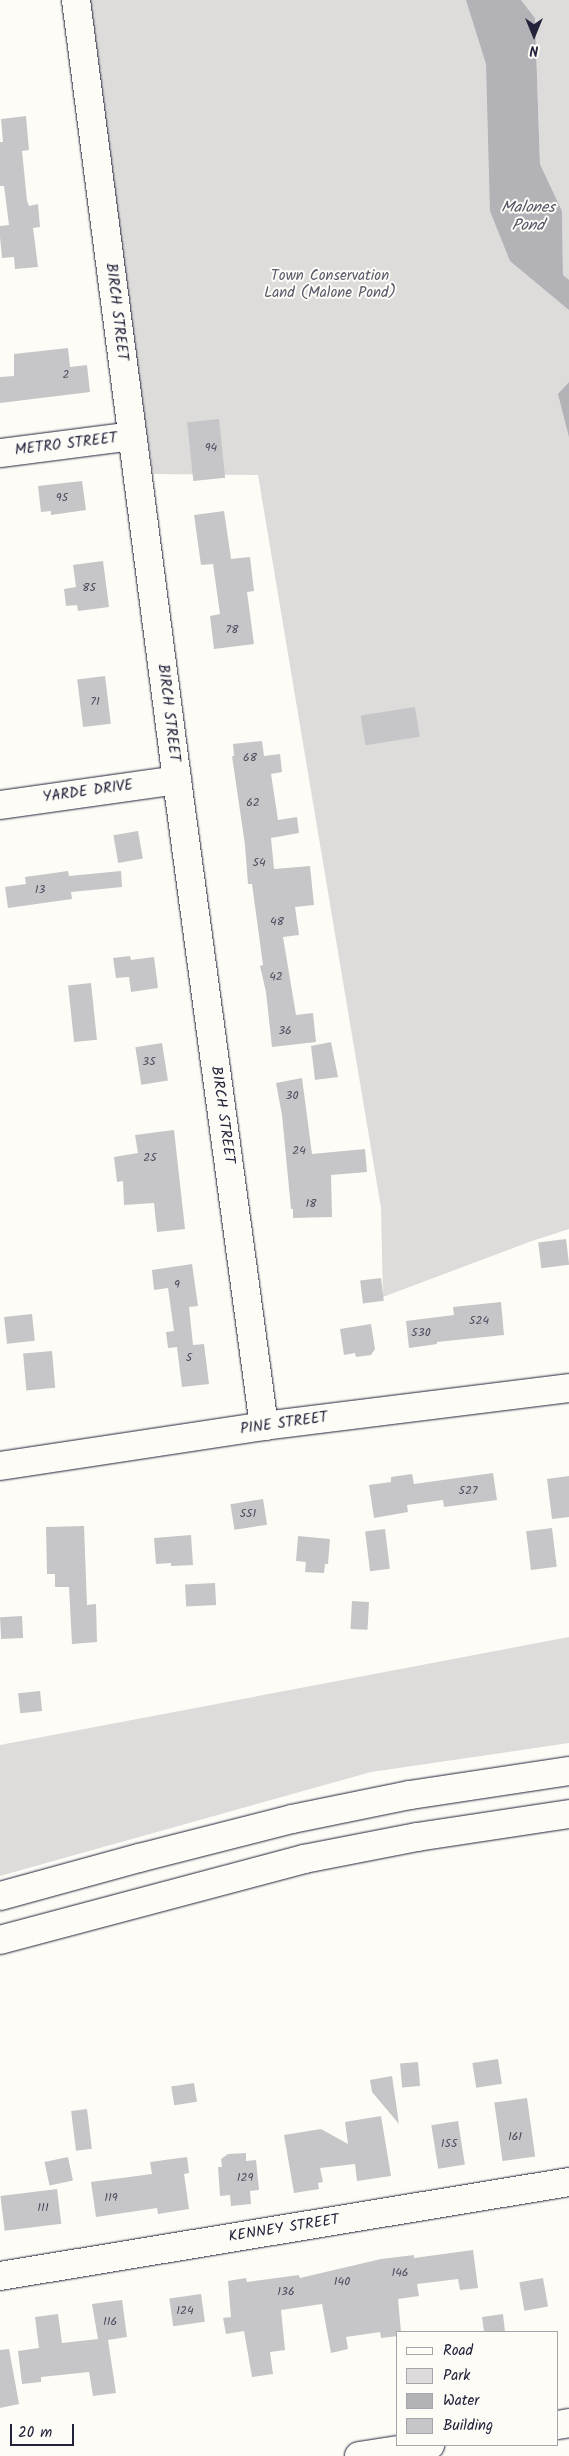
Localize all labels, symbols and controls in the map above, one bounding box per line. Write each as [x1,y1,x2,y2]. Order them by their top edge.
north arrow [509,10,559,60]
text: N [530,39,538,61]
water label: Malones Pond [501,198,555,236]
street label: BIRCH STREET [101,262,131,362]
park label: Town Conservation Land (Malone Pond) [264,267,396,302]
house number: 2 [63,368,69,382]
street label: METRO STREET [14,430,118,460]
house number: 94 [205,441,217,455]
house number: 95 [56,491,68,505]
house number: 85 [82,581,96,595]
house number: 78 [226,623,238,637]
street label: BIRCH STREET [153,663,183,763]
house number: 71 [90,695,100,709]
house number: 68 [243,751,257,765]
street label: YARDE DRIVE [42,777,134,807]
house number: 62 [246,796,260,810]
house number: 54 [252,856,266,870]
house number: 13 [35,883,45,897]
house number: 48 [270,915,284,929]
house number: 42 [269,970,283,984]
house number: 36 [278,1024,292,1038]
house number: 35 [142,1055,156,1069]
street label: BIRCH STREET [206,1065,238,1165]
house number: 30 [286,1089,298,1103]
house number: 24 [292,1144,306,1158]
house number: 25 [143,1151,157,1165]
house number: 18 [306,1197,316,1211]
house number: 9 [174,1278,180,1292]
house number: 524 [469,1314,489,1328]
house number: 530 [411,1326,431,1340]
house number: 5 [186,1351,192,1365]
street label: PINE STREET [239,1409,329,1439]
house number: 527 [459,1484,477,1498]
house number: 551 [240,1507,256,1521]
house number: 161 [508,2130,522,2144]
house number: 155 [441,2137,457,2151]
house number: 129 [237,2171,253,2185]
house number: 119 [104,2191,118,2205]
house number: 111 [37,2201,49,2215]
street label: KENNEY STREET [227,2211,341,2247]
house number: 146 [391,2266,409,2280]
house number: 140 [334,2275,350,2289]
house number: 136 [277,2285,295,2299]
house number: 124 [176,2304,194,2318]
house number: 116 [103,2315,117,2329]
legend [396,2331,559,2446]
text: Road [443,2339,473,2363]
text: Park [443,2364,470,2388]
text: Water [443,2389,479,2413]
scale bar [12,2414,76,2446]
text: Building [443,2414,493,2438]
text: 20 m [18,2421,52,2445]

